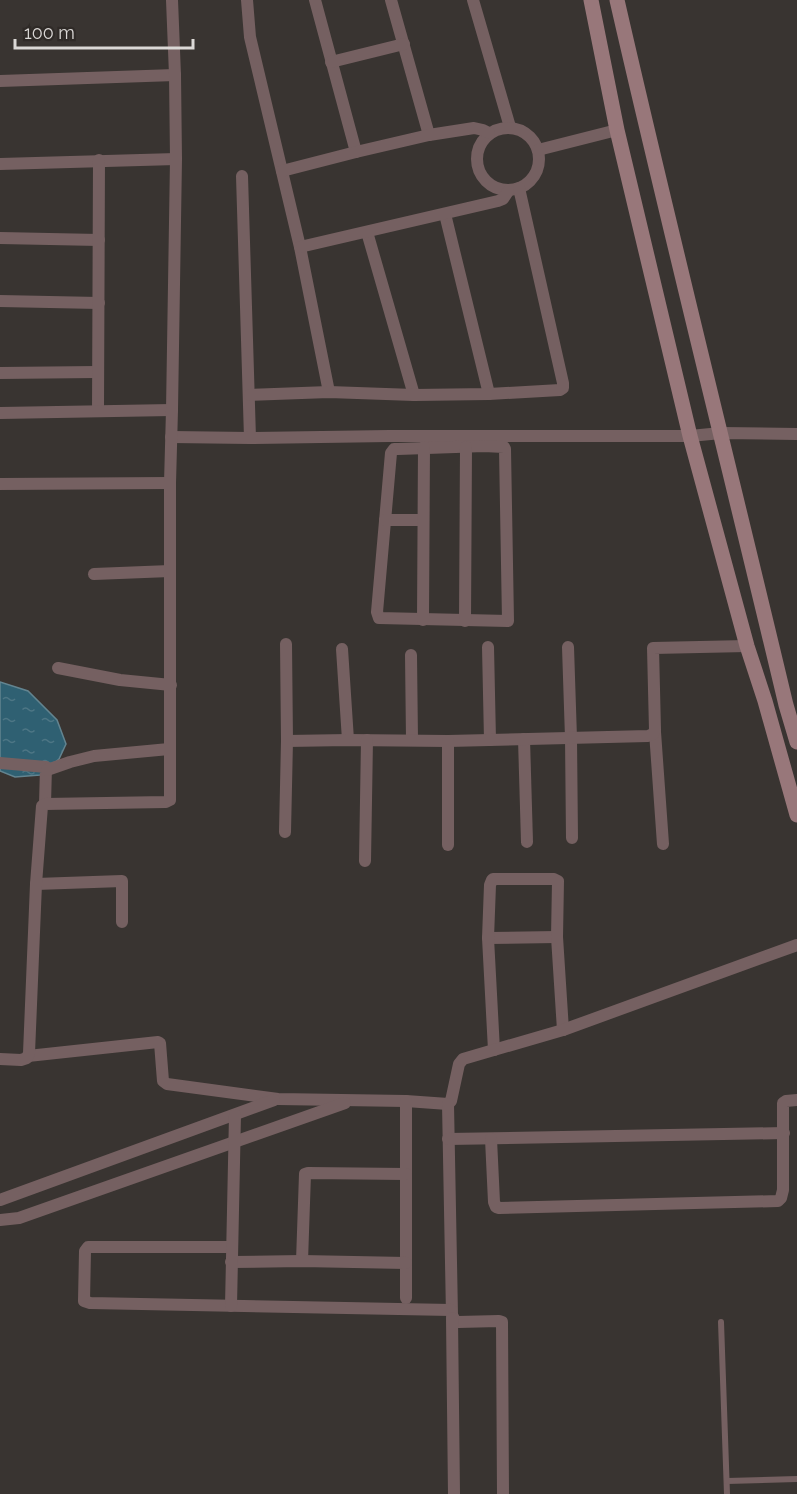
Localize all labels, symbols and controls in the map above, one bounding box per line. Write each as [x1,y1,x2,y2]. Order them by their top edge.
scale bar [15,12,194,50]
text: 100 m [24,22,75,43]

